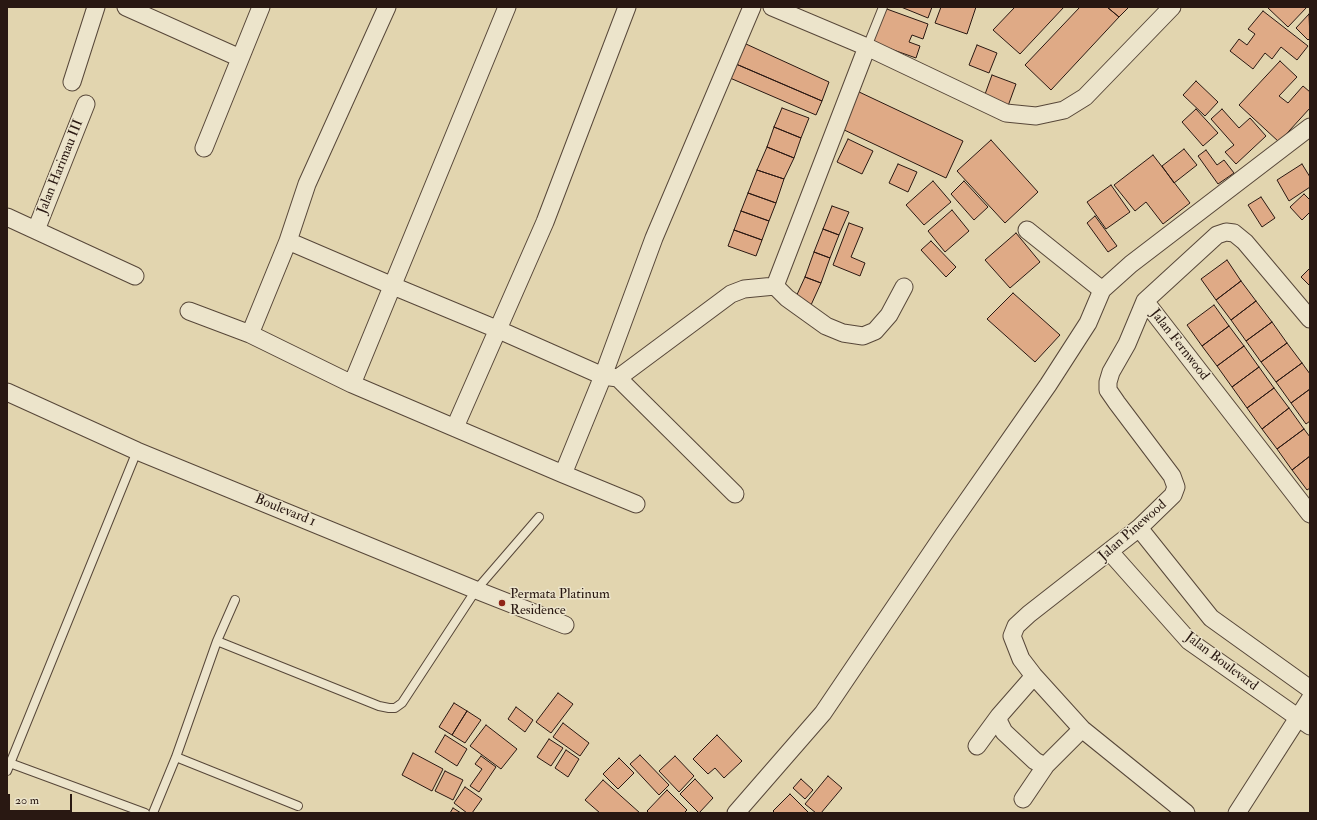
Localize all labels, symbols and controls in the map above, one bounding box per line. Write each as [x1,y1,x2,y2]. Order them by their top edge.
street label: Jalan Harimau III [34,117,88,217]
street label: Jalan Fernwood [1146,306,1212,384]
street label: Boulevard 1 [252,491,318,531]
street label: Jalan Pinewood [1096,497,1170,565]
place label: Permata Platinum Residence [510,587,610,620]
marker: Permata Platinum Residence [497,598,507,608]
street label: Jalan Boulevard [1181,629,1261,695]
scale bar [10,786,74,812]
text: 20 m [15,793,39,808]

